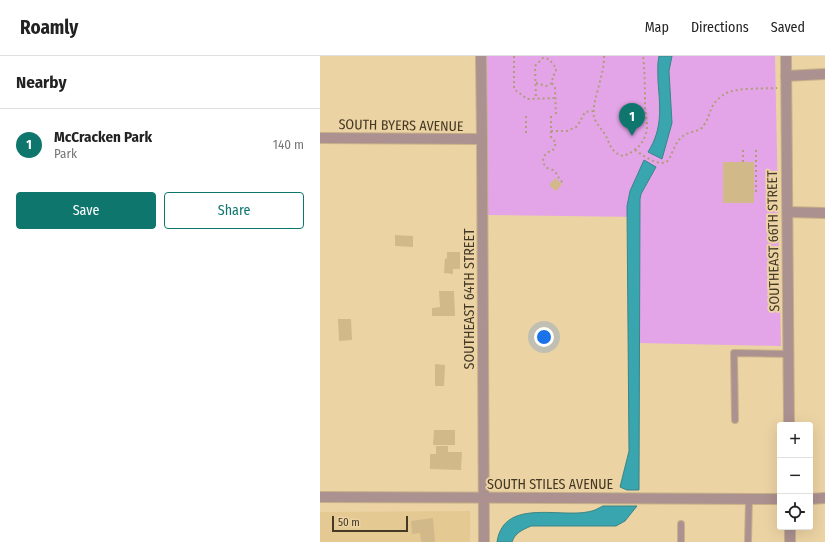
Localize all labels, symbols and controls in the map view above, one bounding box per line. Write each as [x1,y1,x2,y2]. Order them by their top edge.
text: Roamly [20,16,78,39]
text: Map [645,19,669,36]
text: Directions [691,19,749,36]
text: Saved [771,19,805,36]
text: Nearby [16,72,67,93]
pin: 1 [619,103,645,136]
street label: SOUTH BYERS AVENUE [338,116,464,135]
text: McCracken Park [54,128,152,146]
text: 1 [26,137,32,152]
text: 140 m [273,137,304,152]
text: Park [54,146,77,161]
street label: SOUTHEAST 66TH STREET [764,170,783,312]
button: Save [16,192,156,229]
button: Share [164,192,304,229]
street label: SOUTHEAST 64TH STREET [461,228,478,369]
your location [534,327,554,347]
map controls [777,422,813,530]
button: + [777,422,813,458]
button: − [777,458,813,494]
street label: SOUTH STILES AVENUE [487,476,613,493]
button: locate [777,494,813,530]
scale bar [332,514,408,533]
text: 50 m [338,516,360,529]

